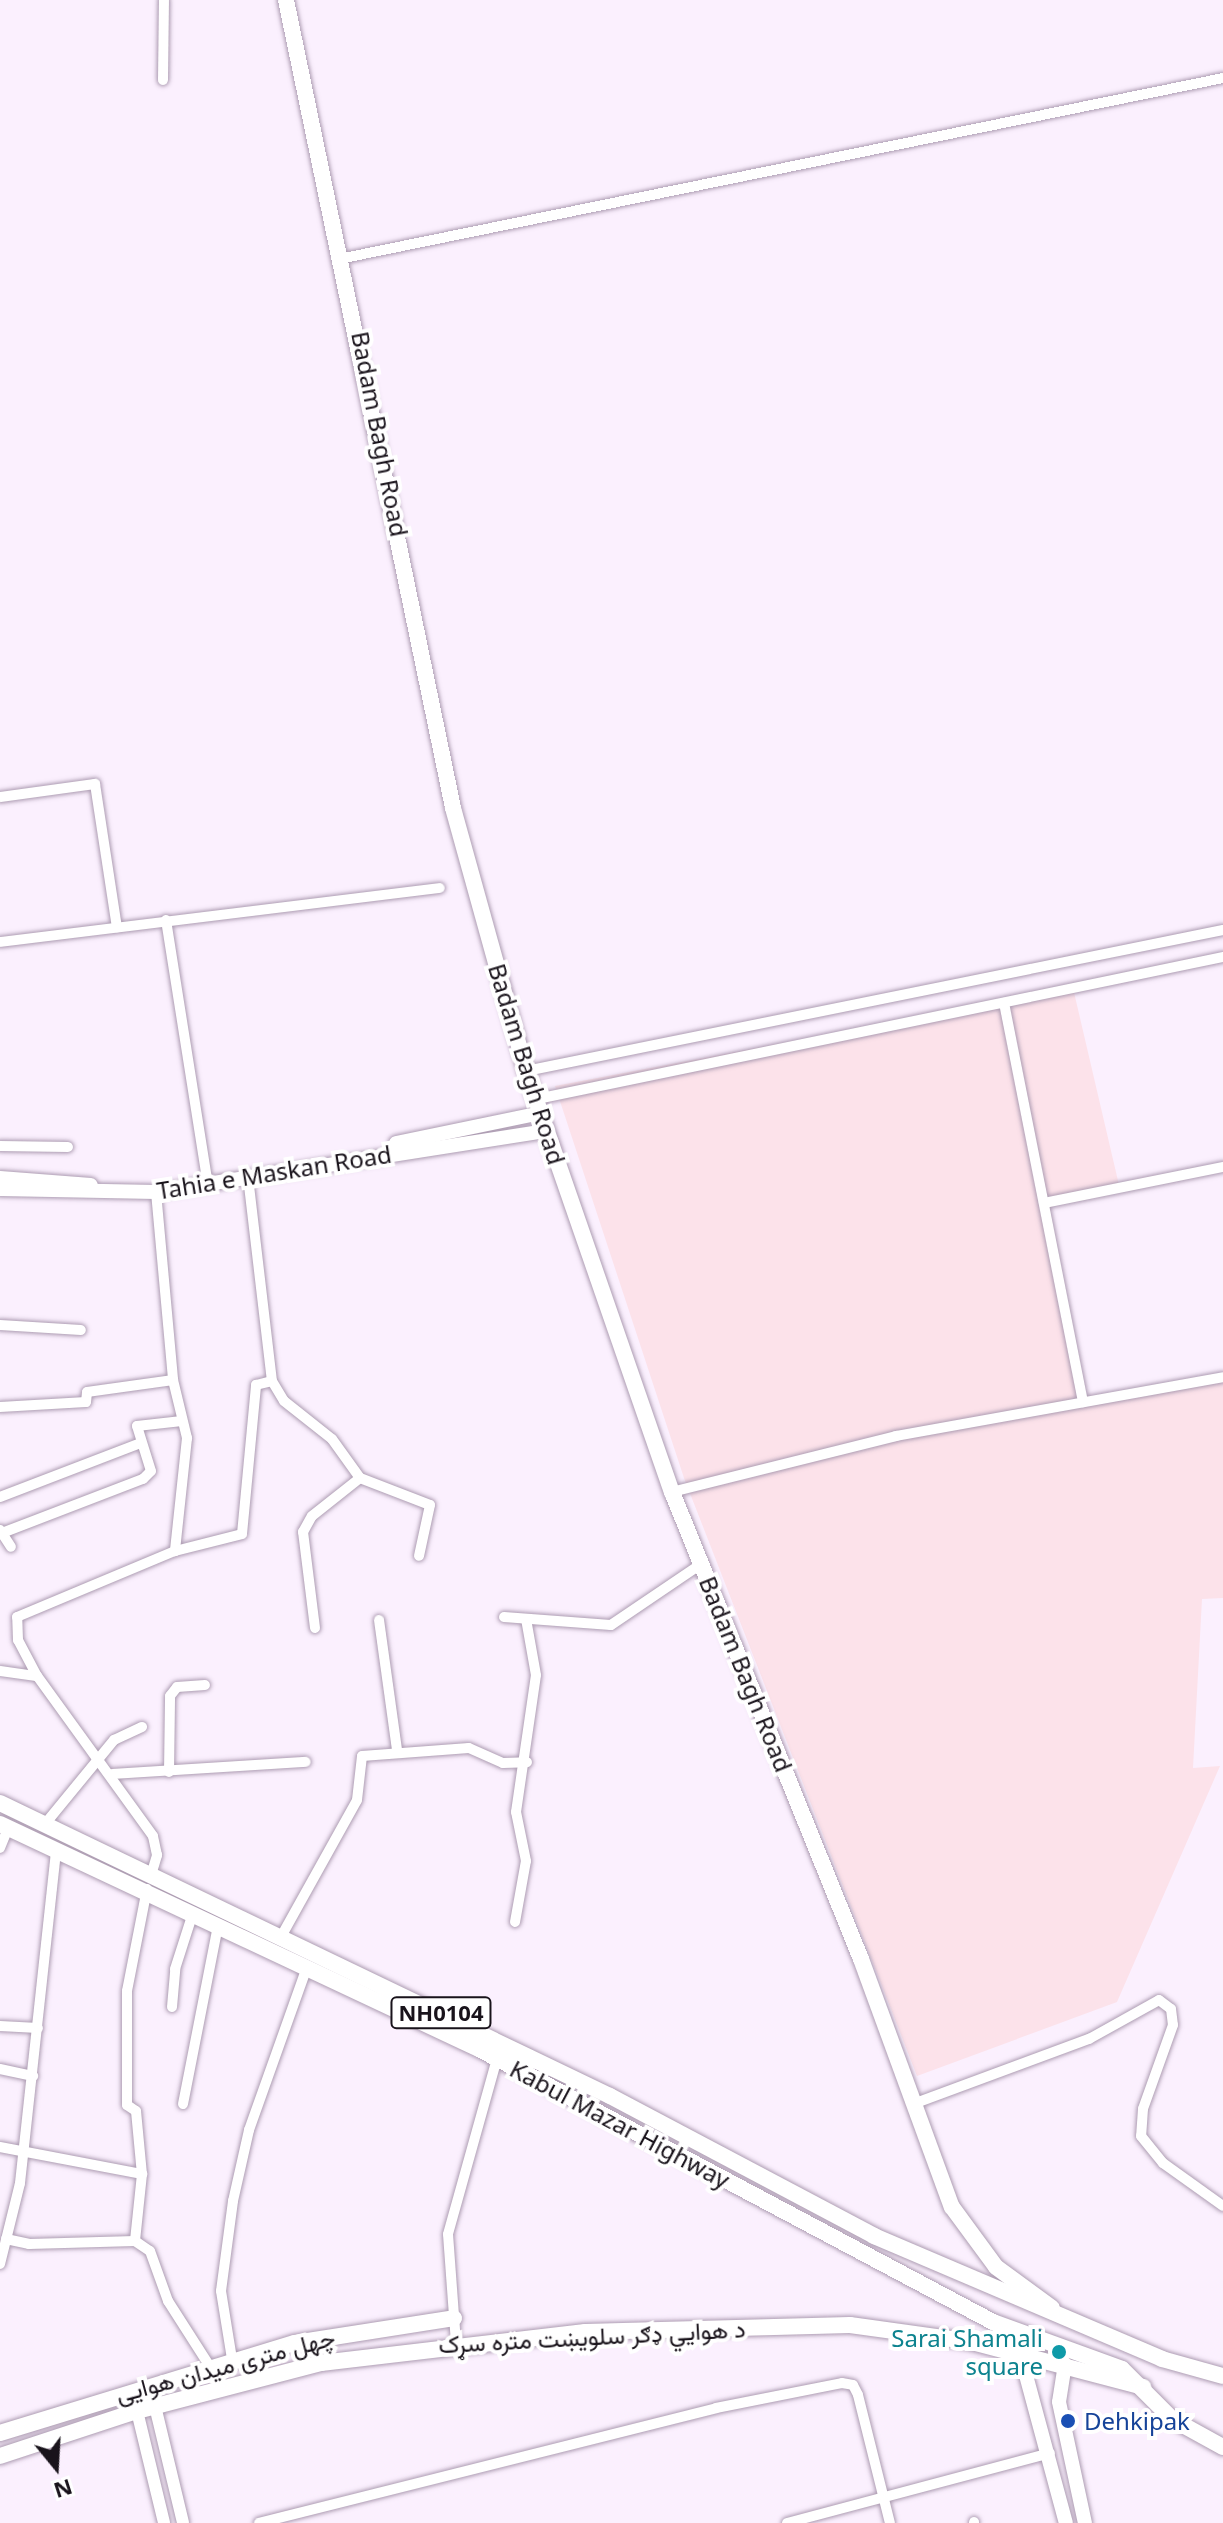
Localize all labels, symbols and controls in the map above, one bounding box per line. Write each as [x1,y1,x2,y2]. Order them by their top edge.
street label: Badam Bagh Road [346,329,414,539]
street label: Badam Bagh Road [483,960,571,1168]
street label: Tahia e Maskan Road [155,1139,393,1205]
street label: Badam Bagh Road [694,1572,798,1776]
road number: NH0104 [389,1995,493,2031]
street label: Kabul Mazar Highway [505,2054,735,2194]
street label: د هوايي ډګر سلویښت متره سړک [438,2314,746,2358]
street label: چهل متری میدان هوایی [112,2322,338,2408]
place label: Sarai Shamali square [891,2324,1043,2380]
marker: Sarai Shamali square [1050,2343,1068,2361]
place label: Dehkipak [1084,2407,1190,2435]
marker: Dehkipak [1059,2412,1077,2430]
north arrow [16,2427,96,2507]
text: N [50,2473,77,2507]

